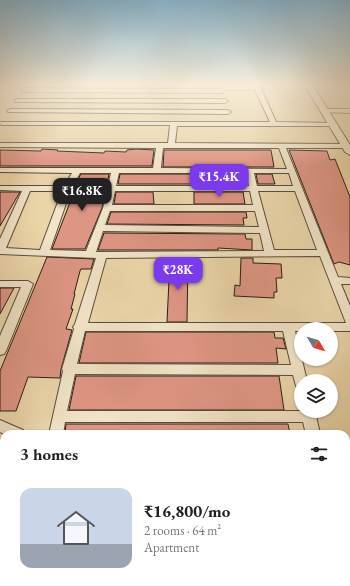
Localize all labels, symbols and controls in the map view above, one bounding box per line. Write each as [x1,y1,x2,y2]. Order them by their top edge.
pin: ₹15.4K [186,164,252,198]
text: ₹15.4K [199,168,239,185]
pin: ₹16.8K [49,178,115,212]
text: ₹16.8K [62,182,102,199]
pin: ₹28K [154,257,202,291]
text: ₹28K [163,261,193,278]
north arrow [294,322,338,366]
map controls [294,322,338,418]
button: layers [294,374,338,418]
text: 3 homes [20,443,78,465]
icon: filters [308,443,330,465]
text: ₹16,800/mo [144,500,230,522]
icon: home [52,504,100,552]
text: 2 rooms · 64 m² [144,522,221,539]
text: Apartment [144,539,199,556]

